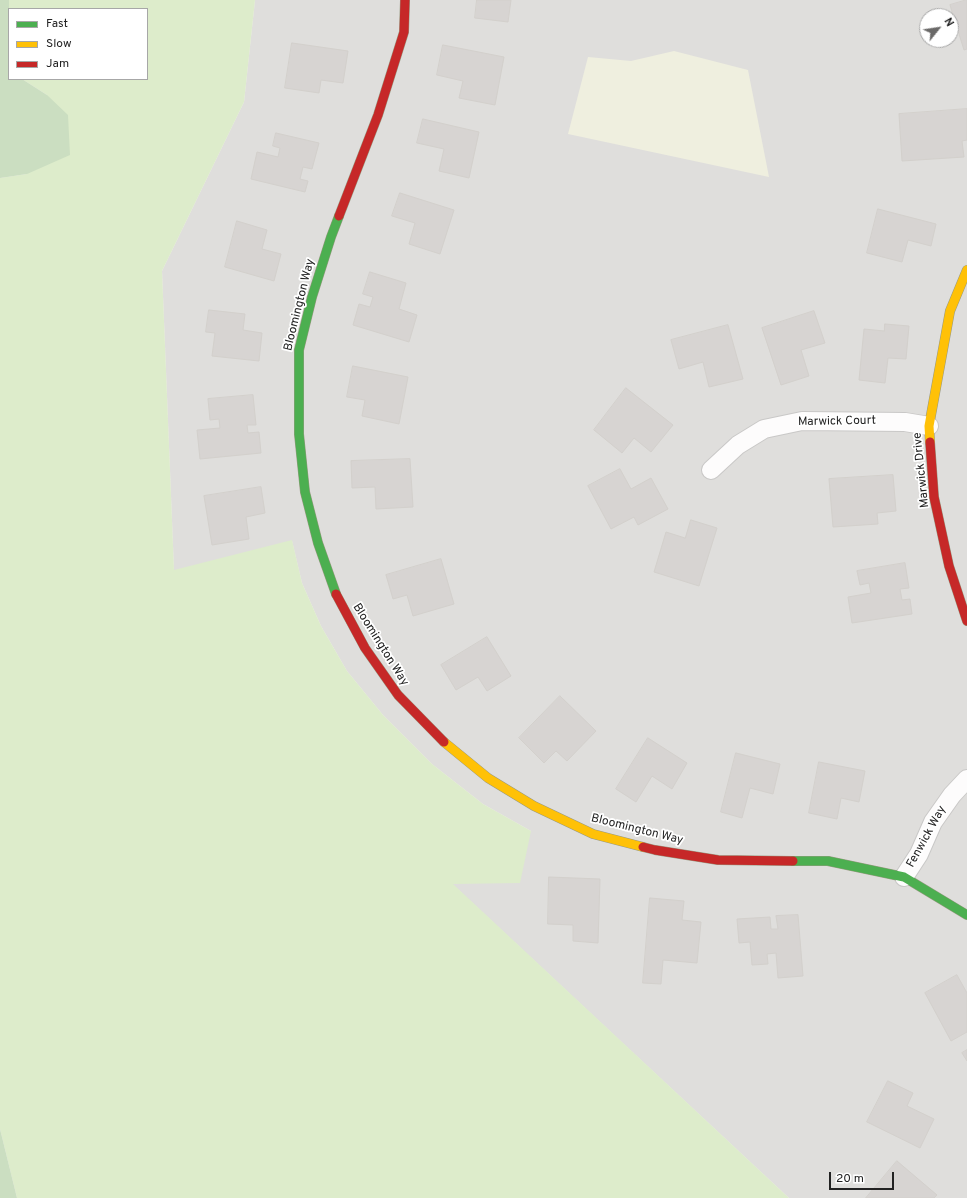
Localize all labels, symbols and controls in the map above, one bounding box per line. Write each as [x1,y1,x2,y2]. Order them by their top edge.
legend [8,8,148,80]
north arrow [919,8,959,48]
text: Fast [46,16,68,32]
text: N [940,16,957,29]
text: Slow [46,36,72,52]
text: Jam [46,56,69,72]
street label: Bloomington Way [282,257,318,353]
street label: Marwick Court [798,414,876,430]
street label: Marwick Drive [911,432,933,508]
street label: Bloomington Way [349,601,411,689]
street label: Fenwick Way [904,804,950,870]
street label: Bloomington Way [589,812,685,848]
scale bar [831,1164,896,1190]
text: 20 m [836,1171,864,1187]

